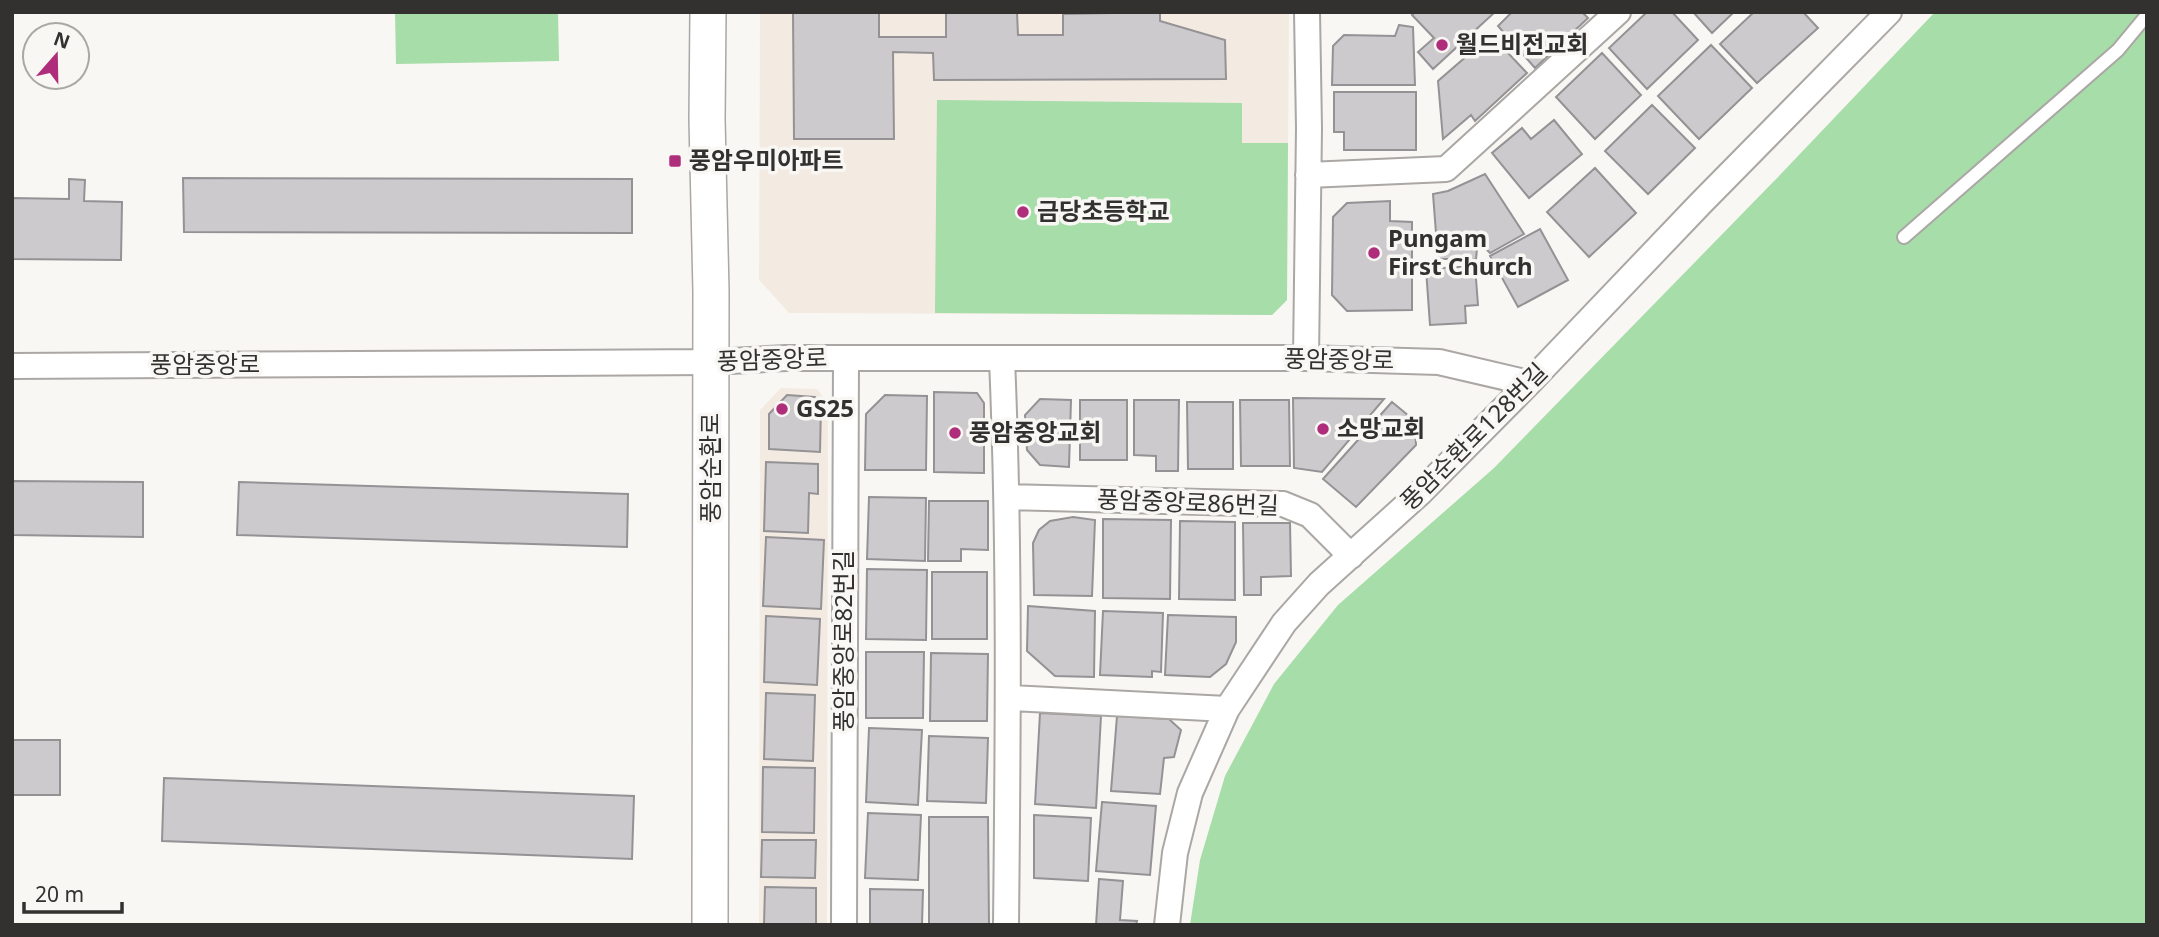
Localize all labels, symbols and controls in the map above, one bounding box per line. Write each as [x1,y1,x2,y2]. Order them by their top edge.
north arrow [21,21,91,91]
text: N [50,25,74,55]
place label: 월드비전교회 [1456,27,1588,60]
marker: 월드비전교회 [1434,37,1450,53]
place label: 풍암우미아파트 [689,143,844,176]
marker: 풍암우미아파트 [667,153,683,169]
place label: 금당초등학교 [1037,194,1169,227]
marker: 금당초등학교 [1015,204,1031,220]
place label: Pungam First Church [1388,221,1533,282]
marker: Pungam First Church [1366,245,1382,261]
street label: 풍암중앙로 [716,340,828,377]
street label: 풍암중앙로 [1284,341,1395,376]
street label: 풍암중앙로 [150,347,260,380]
street label: 풍암순환로128번길 [1392,355,1554,517]
place label: GS25 [796,391,854,424]
marker: GS25 [774,401,790,417]
place label: 소망교회 [1337,411,1425,444]
street label: 풍암순환로 [693,413,726,523]
place label: 풍암중앙교회 [969,415,1101,448]
marker: 소망교회 [1315,421,1331,437]
marker: 풍암중앙교회 [947,425,963,441]
street label: 풍암중앙로86번길 [1097,482,1280,521]
street label: 풍암중앙로82번길 [826,550,859,732]
scale bar [24,870,122,914]
text: 20 m [35,880,84,908]

